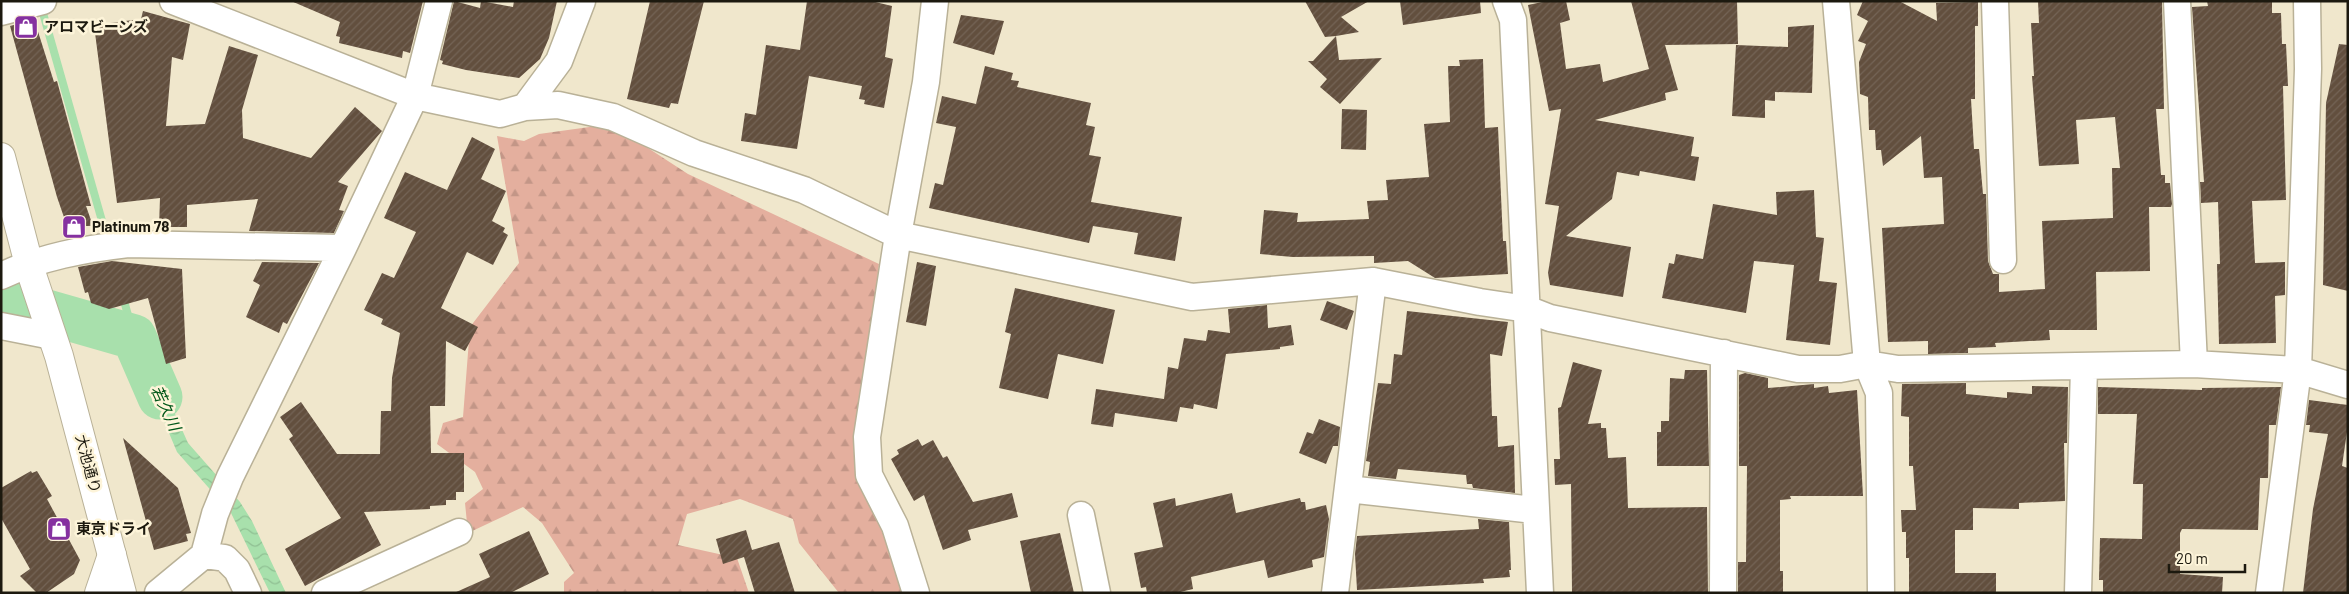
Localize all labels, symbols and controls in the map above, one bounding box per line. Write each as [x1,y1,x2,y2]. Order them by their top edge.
shop icon: アロマビーンズ [13,14,39,40]
place label: アロマビーンズ [44,17,148,35]
shop icon: Platinum 78 [61,214,87,240]
place label: Platinum 78 [92,217,169,235]
water label: 若久川 [148,382,186,435]
street label: 大池通り [73,432,105,495]
shop icon: 東京ドライ [46,516,72,542]
place label: 東京ドライ [76,519,151,537]
scale bar [2169,542,2245,574]
text: 20 m [2176,549,2208,567]

